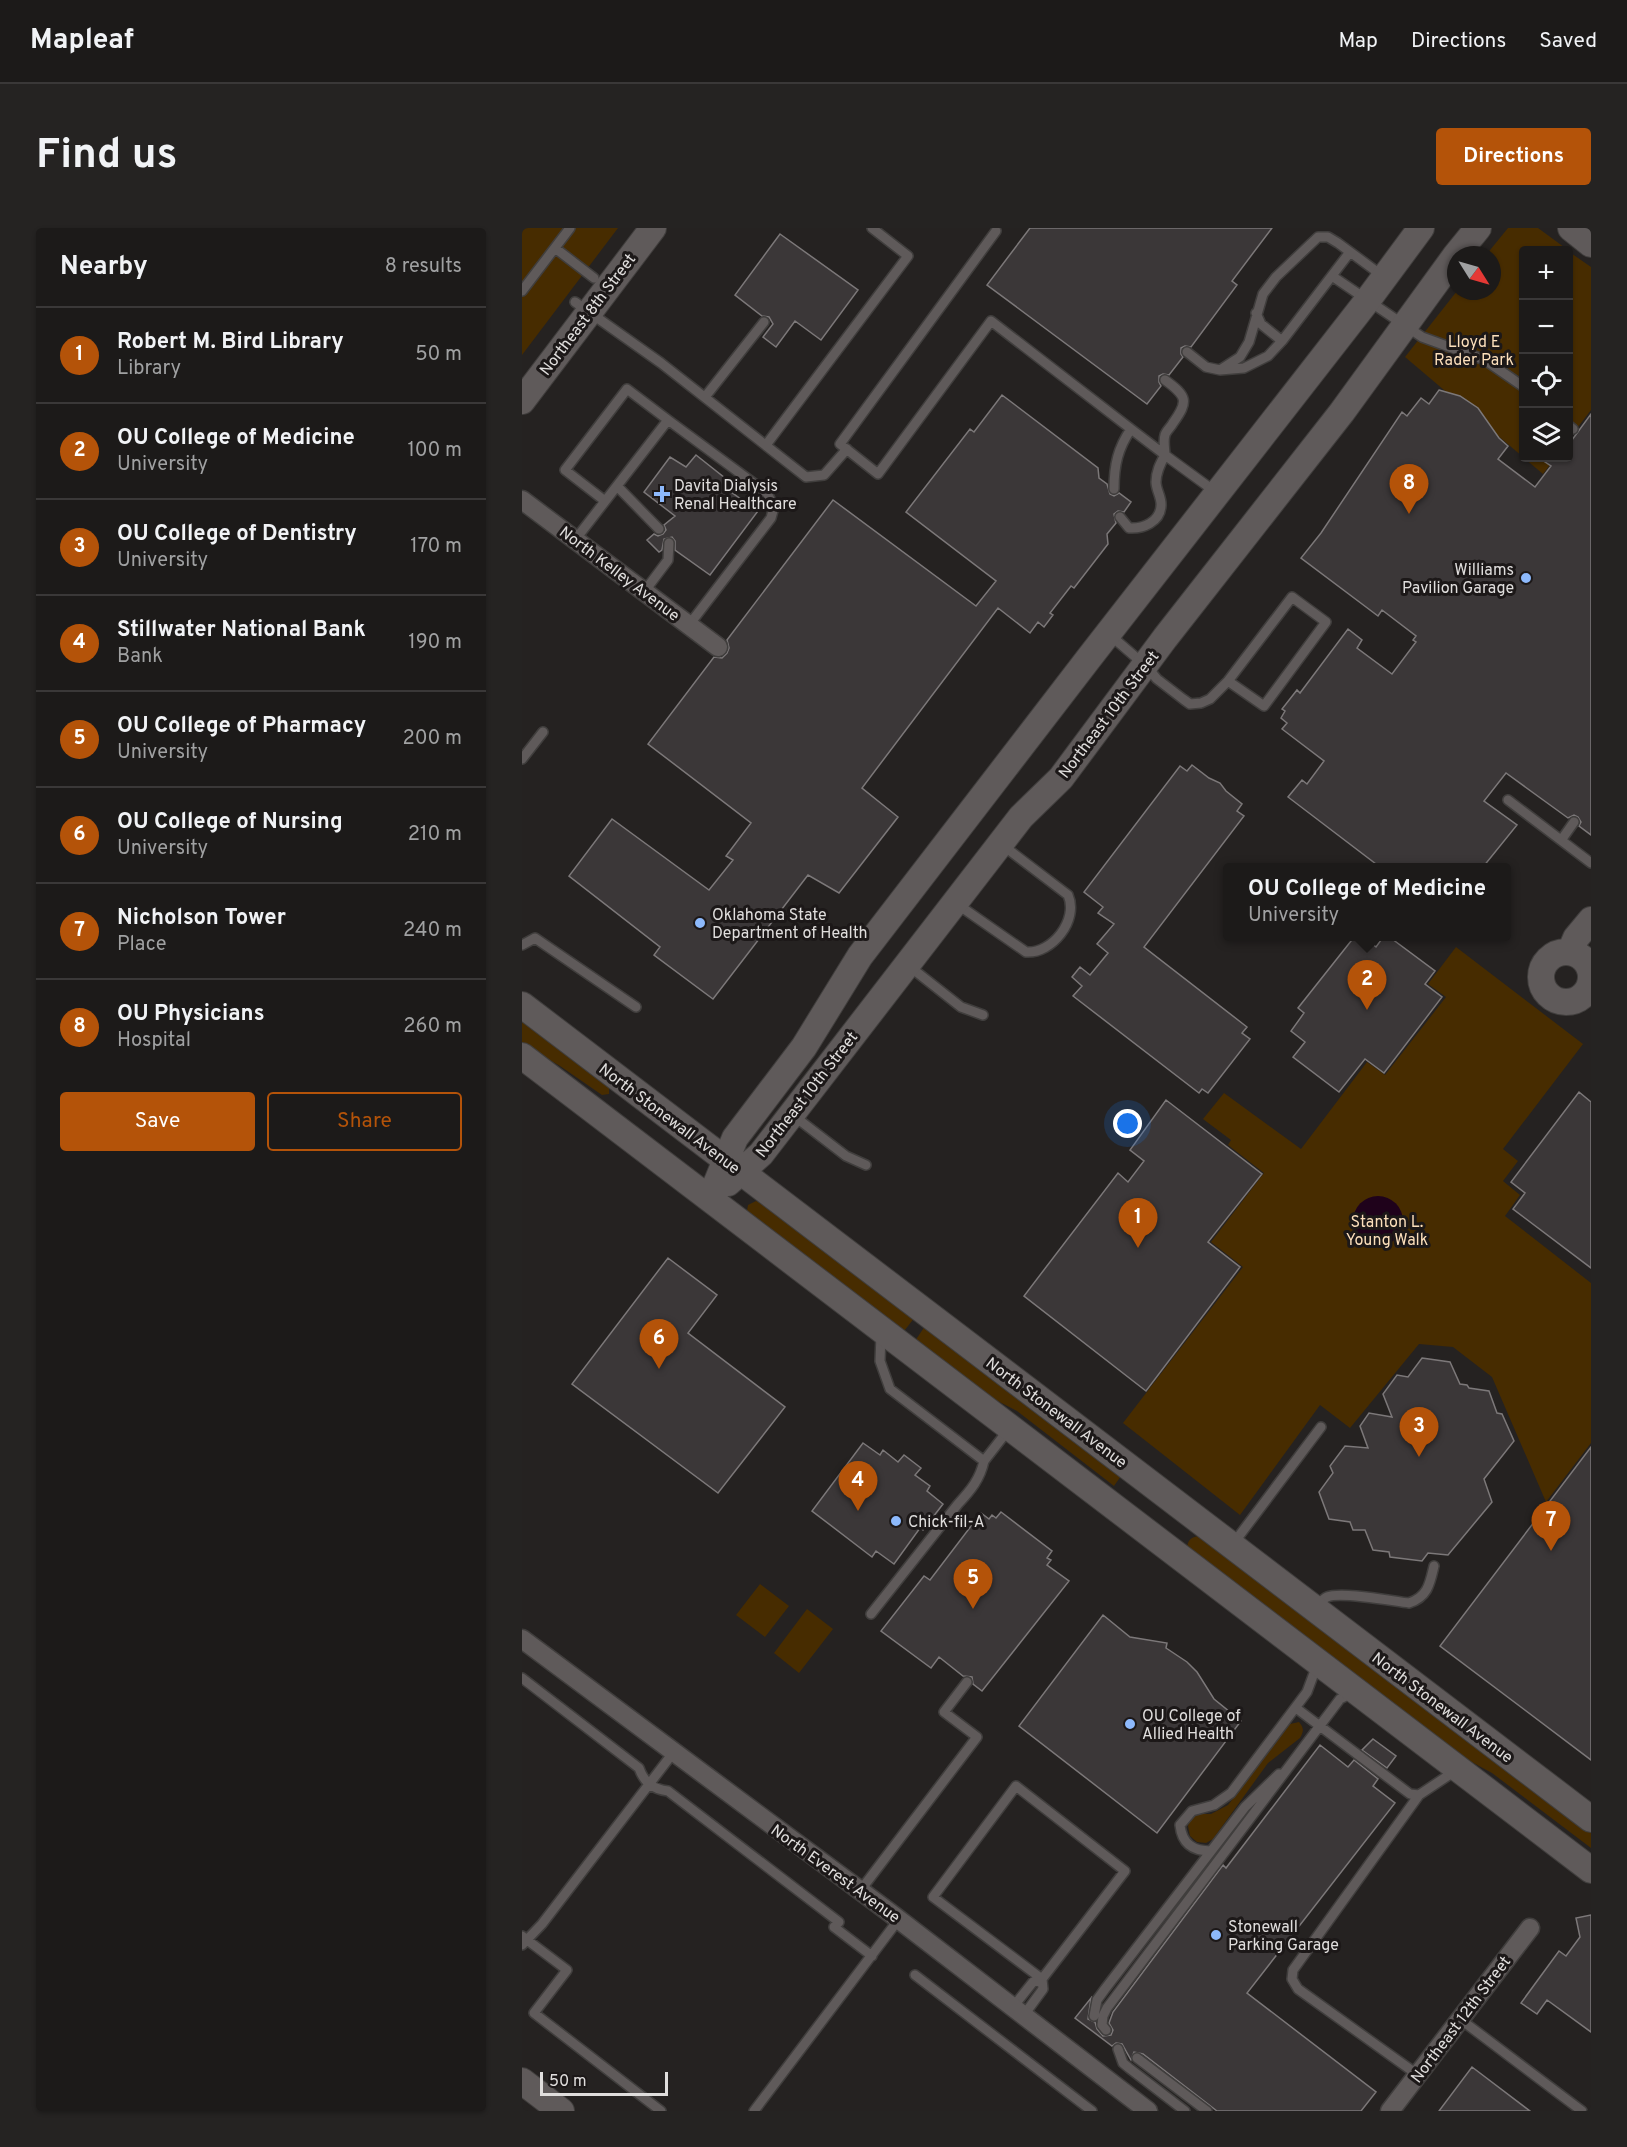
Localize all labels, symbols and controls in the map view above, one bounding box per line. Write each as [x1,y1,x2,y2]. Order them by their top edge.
text: Mapleaf [30,23,134,59]
text: Map [1338,28,1378,55]
text: Directions [1411,28,1506,55]
text: Saved [1539,28,1597,55]
button: Directions [1436,128,1591,185]
text: Find us [36,130,177,183]
north arrow [1447,246,1501,300]
map controls [1519,246,1573,462]
button: + [1519,246,1573,300]
street label: Northeast 8th Street [536,250,641,380]
text: Nearby [60,251,148,284]
text: 8 results [385,254,462,280]
button: − [1519,300,1573,354]
text: Robert M. Bird Library [117,329,344,356]
park label: Lloyd E Rader Park [1434,333,1514,371]
text: 1 [76,342,84,368]
text: 50 m [415,342,462,368]
button: locate [1519,354,1573,408]
text: Library [117,356,181,382]
button: layers [1519,408,1573,462]
text: OU College of Medicine [117,425,355,452]
text: 2 [73,438,86,464]
text: 100 m [407,438,462,464]
text: University [117,452,208,478]
pin: 8 [1390,464,1428,514]
place label: Davita Dialysis Renal Healthcare [674,477,797,515]
marker: Davita Dialysis Renal Healthcare [655,487,669,501]
text: OU College of Dentistry [117,521,357,548]
street label: North Kelley Avenue [555,523,683,626]
text: 3 [74,534,86,560]
text: 170 m [410,534,462,560]
text: University [117,548,208,574]
place label: Williams Pavilion Garage [1402,561,1514,599]
marker: Williams Pavilion Garage [1519,571,1533,585]
text: Stillwater National Bank [117,617,366,644]
text: 4 [73,630,86,656]
text: 190 m [408,630,462,656]
text: Bank [117,644,163,670]
street label: Northeast 10th Street [1055,647,1164,783]
text: OU College of Pharmacy [117,713,366,740]
text: 5 [73,726,86,752]
text: 200 m [403,726,462,752]
text: University [117,740,208,766]
text: OU College of Nursing [117,809,343,836]
text: 6 [73,822,86,848]
text: 210 m [408,822,462,848]
text: University [117,836,208,862]
popup [1223,863,1511,941]
text: OU College of Medicine [1248,876,1486,903]
text: University [1248,903,1339,929]
text: Nicholson Tower [117,905,286,932]
place label: Oklahoma State Department of Health [712,906,867,944]
marker: Oklahoma State Department of Health [693,916,707,930]
text: 7 [74,918,85,944]
text: 240 m [403,918,462,944]
text: Place [117,932,167,958]
pin: 2 [1348,960,1386,1010]
text: OU Physicians [117,1001,264,1028]
text: 8 [73,1014,86,1040]
text: 260 m [403,1014,462,1040]
text: Hospital [117,1028,191,1054]
street label: Northeast 10th Street [752,1028,863,1162]
street label: North Stonewall Avenue [594,1060,743,1179]
button: Save [60,1092,255,1151]
button: Share [267,1092,462,1151]
your location [1113,1109,1142,1138]
pin: 1 [1118,1198,1158,1248]
park label: Stanton L. Young Walk [1346,1213,1428,1251]
pin: 6 [640,1320,678,1369]
street label: North Stonewall Avenue [981,1354,1130,1473]
pin: 3 [1400,1408,1438,1457]
pin: 4 [838,1462,878,1511]
pin: 7 [1532,1502,1570,1551]
place label: Chick-fil-A [908,1513,985,1533]
marker: Chick-fil-A [889,1514,903,1528]
pin: 5 [954,1560,992,1609]
street label: North Stonewall Avenue [1367,1649,1516,1768]
place label: OU College of Allied Health [1142,1707,1241,1745]
marker: OU College of Allied Health [1123,1717,1137,1731]
street label: North Everest Avenue [766,1821,903,1928]
place label: Stonewall Parking Garage [1228,1918,1339,1956]
marker: Stonewall Parking Garage [1209,1928,1223,1942]
street label: Northeast 12th Street [1407,1953,1516,2088]
scale bar [540,2069,668,2096]
text: 50 m [549,2072,587,2092]

